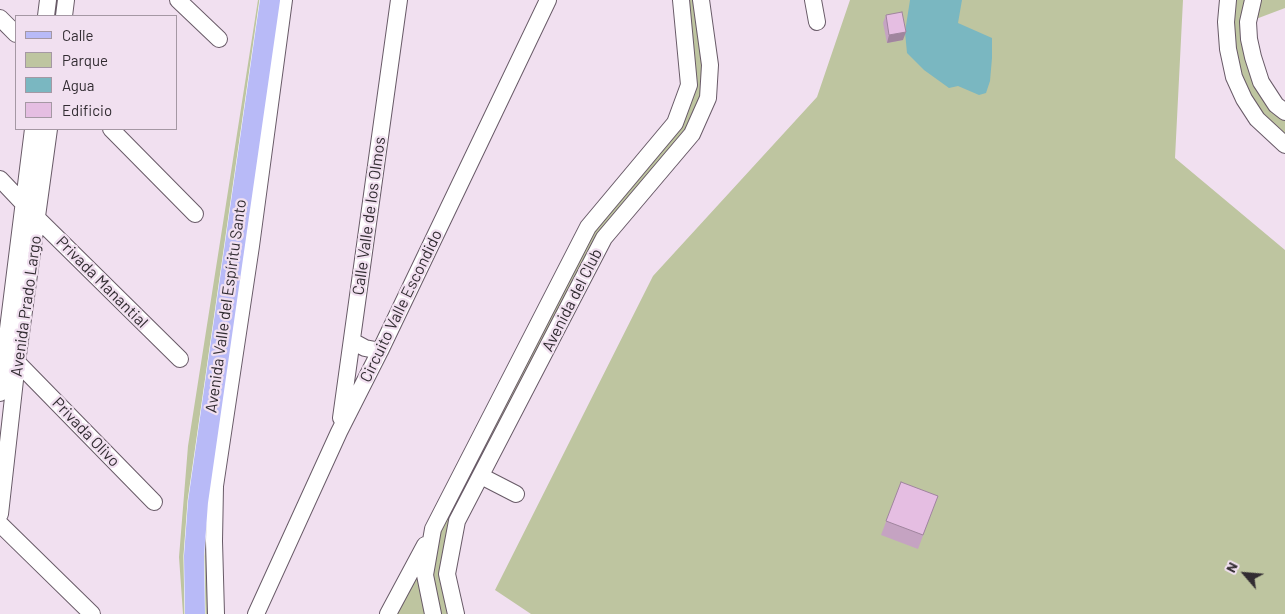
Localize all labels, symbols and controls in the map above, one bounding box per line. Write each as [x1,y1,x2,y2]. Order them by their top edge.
legend [15,15,178,130]
text: Calle [62,26,94,44]
text: Parque [62,51,108,69]
text: Agua [62,76,95,94]
text: Edificio [62,101,112,119]
street label: Calle Valle de los Olmos [348,136,390,296]
street label: Avenida Valle del Espíritu Santo [201,198,251,414]
street label: Circuito Valle Escondido [356,227,446,385]
street label: Privada Manantial [52,232,152,332]
street label: Avenida Prado Largo [7,234,45,378]
street label: Avenida del Club [538,245,606,355]
street label: Privada Olivo [48,393,124,471]
north arrow [1220,549,1270,599]
text: N [1222,559,1241,575]

